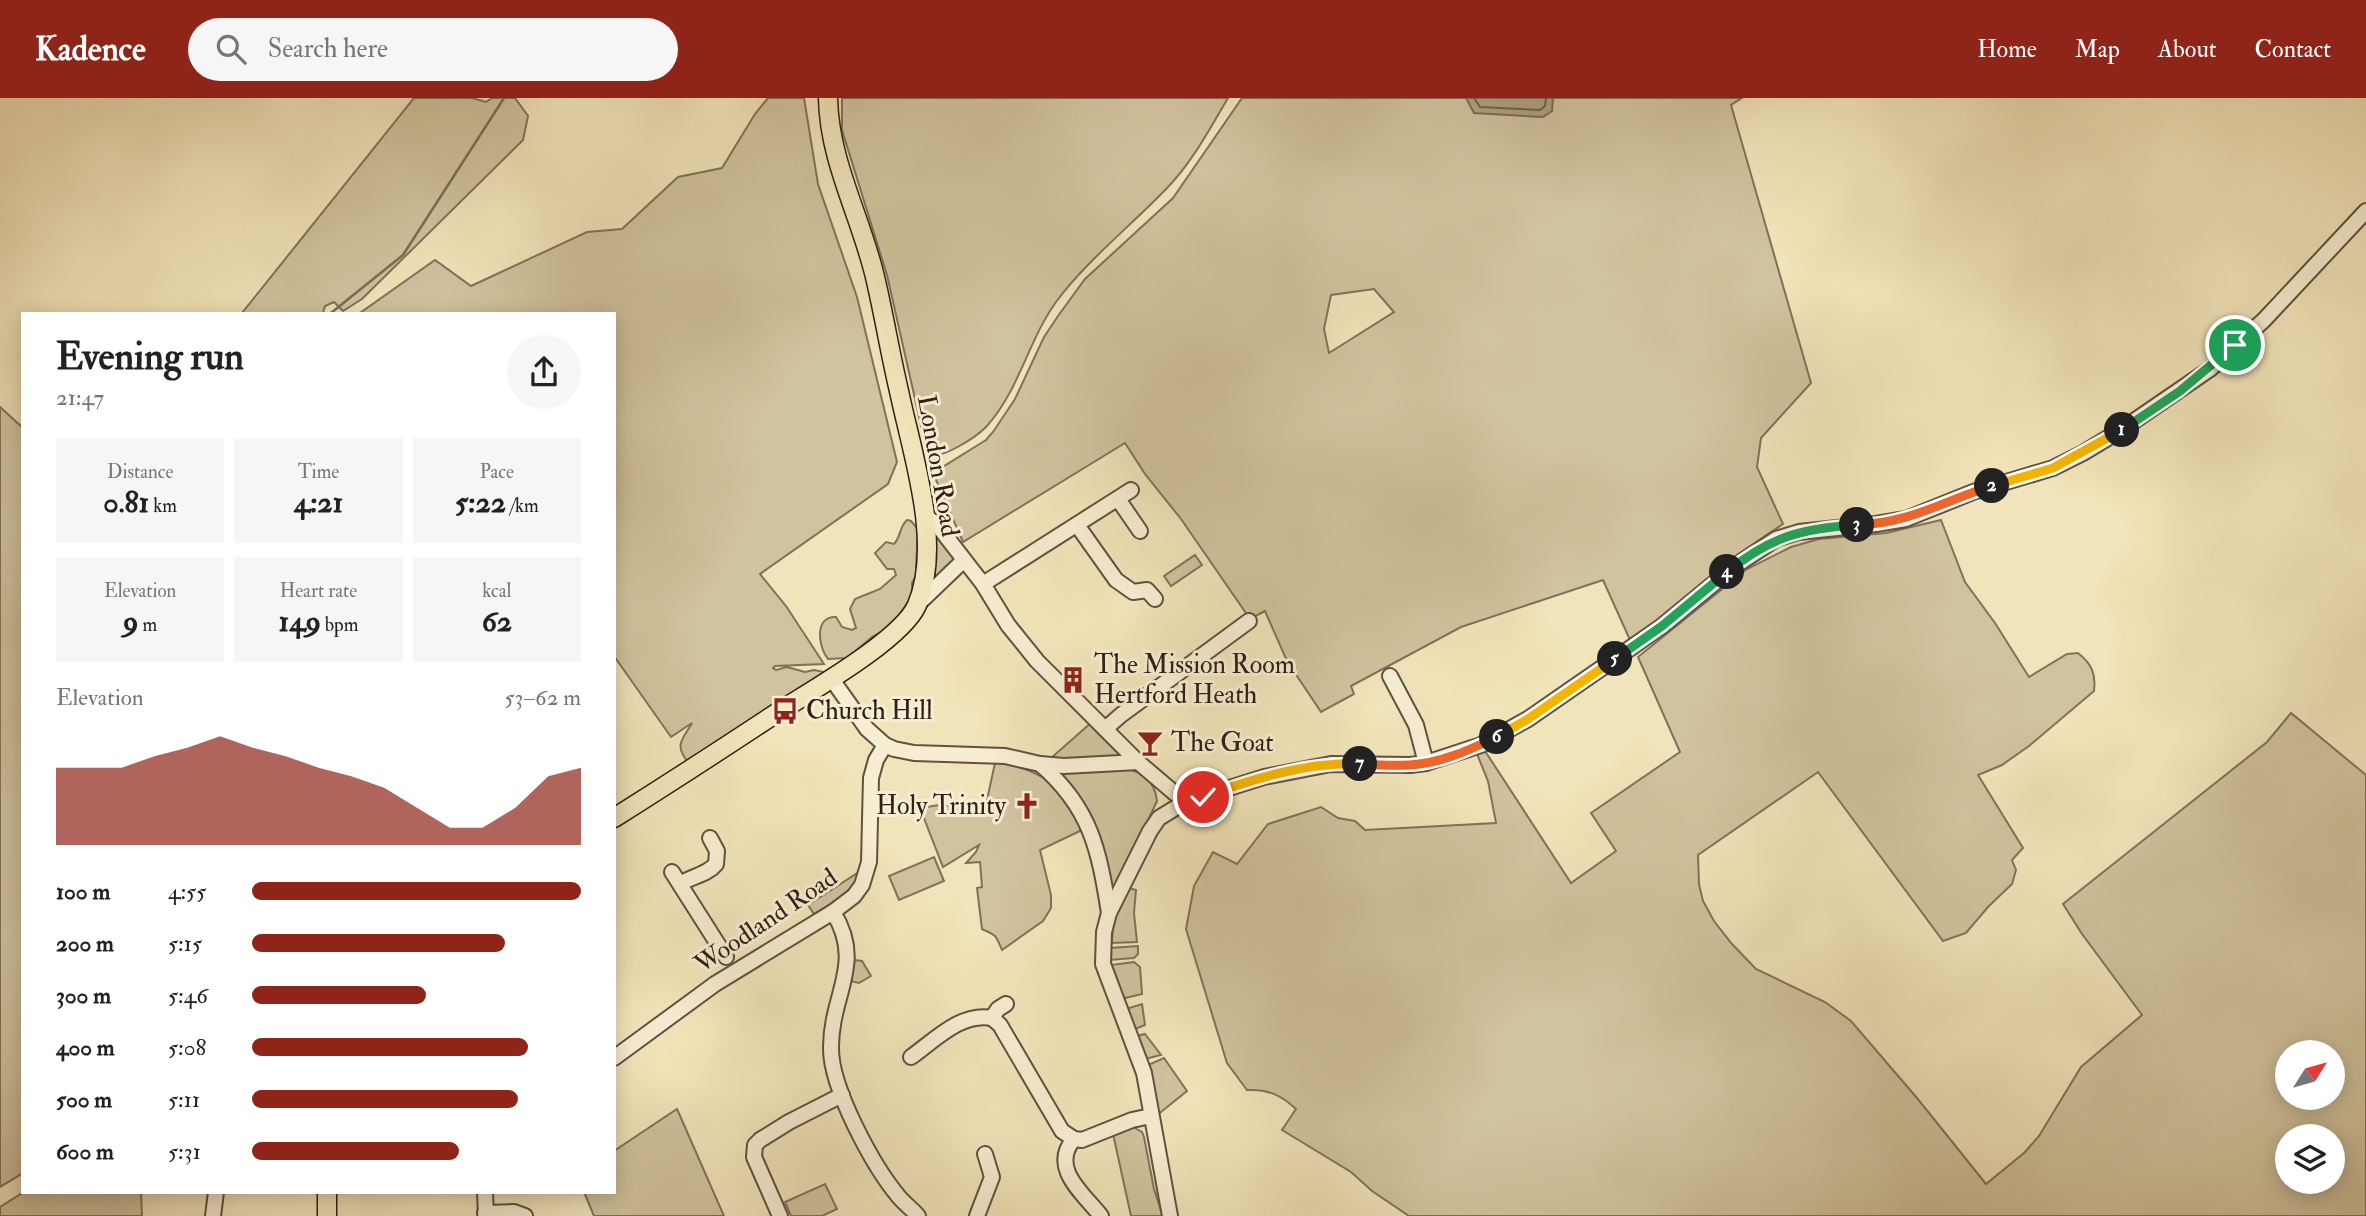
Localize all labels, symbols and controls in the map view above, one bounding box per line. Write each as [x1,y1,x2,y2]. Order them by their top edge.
search box [188,18,678,81]
text: Kadence [35,29,146,70]
icon: search [212,30,250,68]
text: Search here [268,33,388,65]
text: Home [1977,34,2037,65]
text: Map [2075,34,2120,65]
text: About [2158,34,2217,65]
text: Contact [2255,34,2331,65]
pin [2205,315,2265,375]
icon: arrive [2216,326,2254,364]
text: Evening run [56,333,244,381]
button: share [507,335,581,409]
text: 21:47 [56,383,104,412]
street label: London Road [910,393,966,540]
pin: 1 [2104,412,2140,448]
text: 1 [2118,417,2125,441]
text: Distance [107,460,173,484]
text: Time [298,460,339,484]
text: Pace [480,460,514,484]
pin: 2 [1974,468,2010,504]
text: 2 [1987,473,1996,497]
text: 0.81 [103,484,149,521]
text: 4:21 [294,484,343,521]
text: 5:22 [455,484,506,521]
text: km [149,494,177,518]
text: /km [506,494,539,518]
pin: 3 [1840,508,1874,542]
text: 3 [1853,512,1860,536]
pin: 4 [1710,554,1744,589]
text: 4 [1721,559,1732,583]
text: Elevation [104,579,176,603]
text: Heart rate [280,579,357,603]
text: kcal [482,579,511,603]
text: 9 [123,603,138,640]
text: 149 [279,603,321,640]
text: 62 [482,603,512,640]
text: m [138,613,157,637]
text: bpm [321,613,358,637]
pin: 5 [1598,642,1632,676]
text: 5 [1610,646,1619,670]
place label: The Mission Room Hertford Heath [1094,649,1295,711]
building icon: The Mission Room Hertford Heath [1058,665,1088,695]
text: Elevation [56,683,144,712]
text: 53–62 m [504,683,581,712]
place label: Church Hill [806,695,933,727]
bus stop icon: Church Hill [770,696,800,726]
pin: 6 [1480,720,1514,754]
text: 6 [1492,724,1501,748]
place label: The Goat [1171,727,1274,759]
bar icon: The Goat [1135,728,1165,758]
pin: 7 [1342,746,1378,782]
text: 7 [1355,751,1364,775]
pin [1173,767,1233,827]
icon: check [1184,778,1222,816]
place label: Holy Trinity [876,790,1007,822]
church icon: Holy Trinity [1012,791,1042,821]
street label: Woodland Road [688,861,844,981]
text: 100 m [56,877,110,906]
text: 4:55 [168,877,206,906]
text: 200 m [56,929,114,958]
text: 5:15 [168,929,202,958]
text: 300 m [56,981,111,1010]
text: 5:46 [168,981,208,1010]
text: 400 m [56,1033,115,1062]
text: 5:08 [168,1033,206,1062]
north arrow [2275,1040,2345,1110]
map controls [2275,1040,2345,1194]
text: 500 m [56,1085,112,1114]
text: 5:11 [168,1085,200,1114]
button: layers [2275,1124,2345,1194]
text: 600 m [56,1137,114,1166]
text: 5:31 [168,1137,201,1166]

